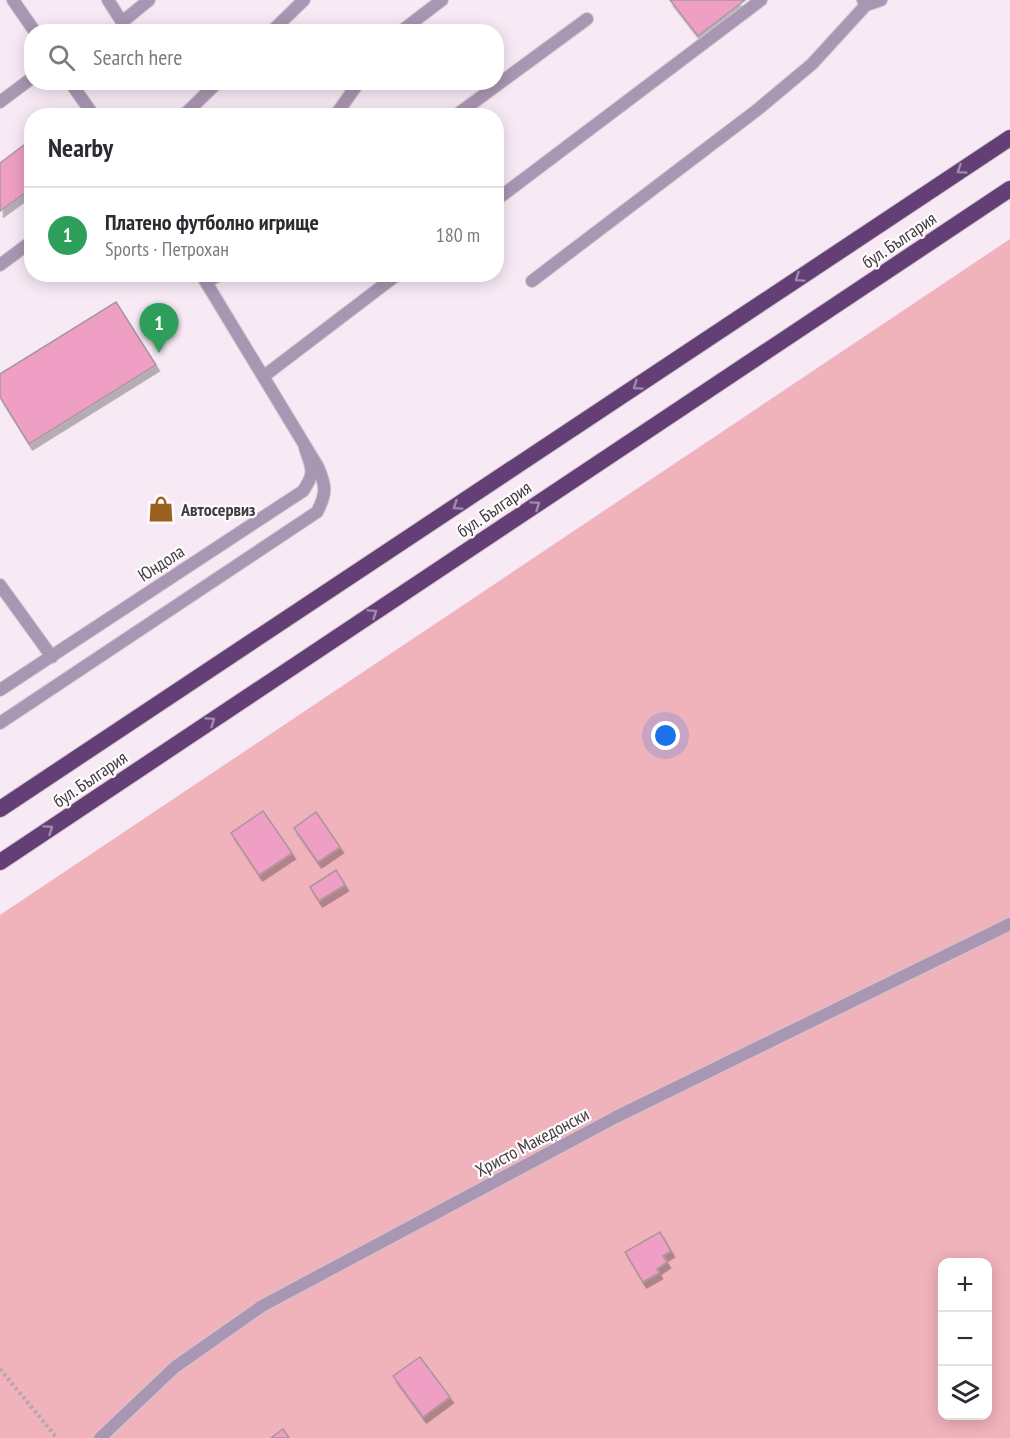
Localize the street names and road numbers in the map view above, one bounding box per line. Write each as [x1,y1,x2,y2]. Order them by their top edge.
street label: бул. България [857,207,941,273]
street label: бул. България [452,476,536,542]
street label: Юндола [133,539,189,587]
street label: бул. България [48,746,132,812]
street label: Христо Македонски [471,1102,593,1182]

